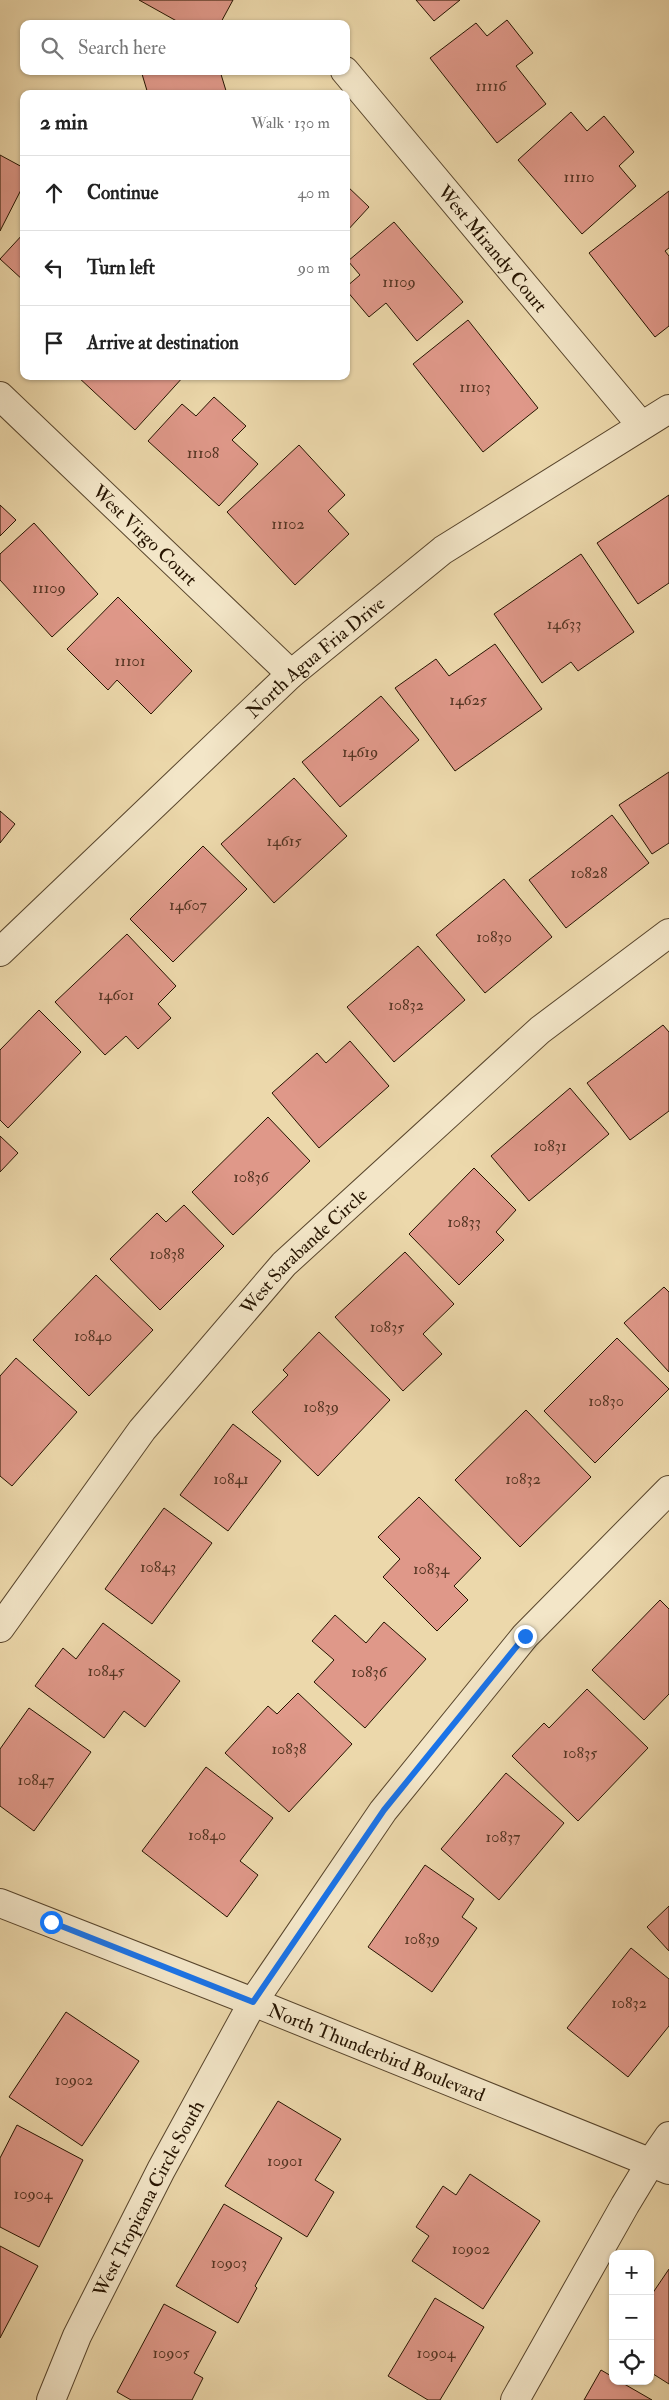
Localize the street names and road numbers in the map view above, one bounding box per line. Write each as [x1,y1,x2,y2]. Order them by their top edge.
street label: West Mirandy Court [432,180,552,317]
street label: West Virgo Court [86,479,202,591]
street label: North Agua Fria Drive [241,591,390,723]
street label: West Sarabande Circle [235,1183,372,1320]
street label: North Thunderbird Boulevard [264,1998,489,2108]
street label: West Tropicana Circle South [87,2096,210,2302]

